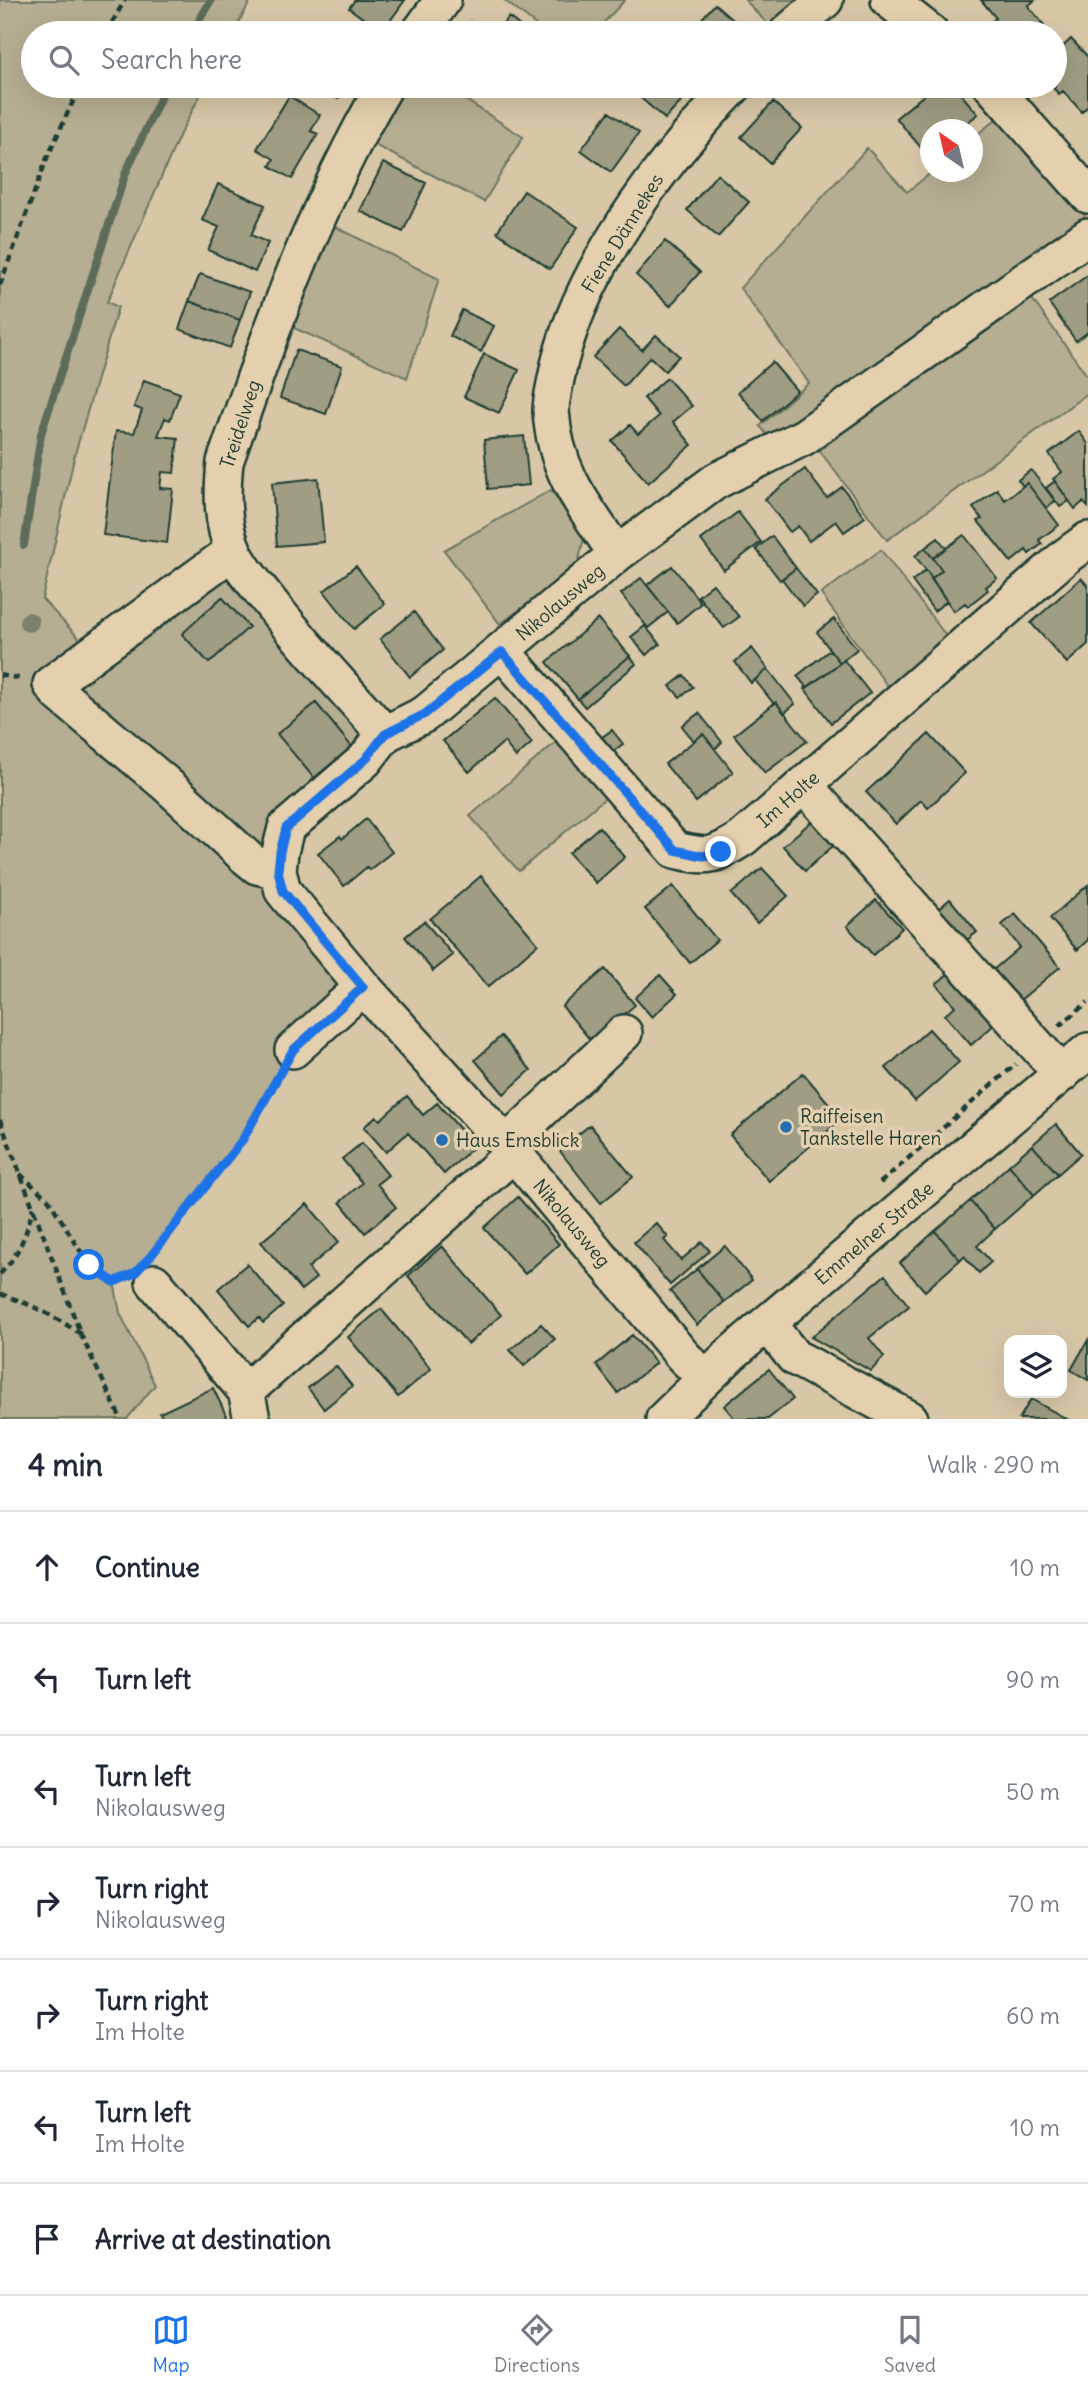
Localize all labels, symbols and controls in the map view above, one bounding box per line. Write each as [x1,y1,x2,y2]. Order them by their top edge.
search box [21,21,1067,98]
icon: search [45,41,83,79]
text: Search here [101,43,242,76]
north arrow [920,119,983,182]
street label: Fiene Dännekes [576,169,668,297]
street label: Treidelweg [214,377,266,471]
street label: Nikolausweg [511,558,609,646]
street label: Im Holte [752,766,824,832]
route end [705,836,736,867]
place label: Raiffeisen Tankstelle Haren [800,1104,942,1150]
marker: Raiffeisen Tankstelle Haren [778,1119,794,1135]
place label: Haus Emsblick [456,1128,580,1152]
marker: Haus Emsblick [434,1132,450,1148]
street label: Nikolausweg [528,1174,616,1272]
street label: Emmelner Straße [810,1176,938,1290]
route start [73,1249,104,1280]
map controls [1004,1335,1067,1398]
button: layers [1004,1335,1067,1398]
text: 4 min [28,1446,103,1484]
text: Walk · 290 m [927,1450,1060,1479]
icon: ahead [28,1548,66,1586]
text: Continue [95,1551,200,1584]
text: 10 m [1010,1553,1060,1582]
icon: left [28,1660,66,1698]
text: Turn left [95,1663,191,1696]
text: 90 m [1006,1665,1060,1694]
text: Turn left [95,1760,191,1793]
icon: left [28,1772,66,1810]
text: 50 m [1006,1777,1060,1806]
text: Nikolausweg [95,1793,226,1822]
text: Turn right [95,1872,208,1905]
icon: right [28,1884,66,1922]
text: 70 m [1008,1889,1060,1918]
text: Nikolausweg [95,1905,226,1934]
text: Turn right [95,1984,208,2017]
icon: right [28,1996,66,2034]
text: 60 m [1006,2001,1060,2030]
text: Im Holte [95,2017,185,2046]
text: Turn left [95,2096,191,2129]
icon: left [28,2108,66,2146]
text: 10 m [1010,2113,1060,2142]
text: Im Holte [95,2129,185,2158]
icon: arrive [28,2220,66,2258]
text: Arrive at destination [95,2223,331,2256]
tab: Map [152,2311,190,2377]
tab: Directions [494,2311,580,2377]
tab: Saved [884,2311,936,2377]

